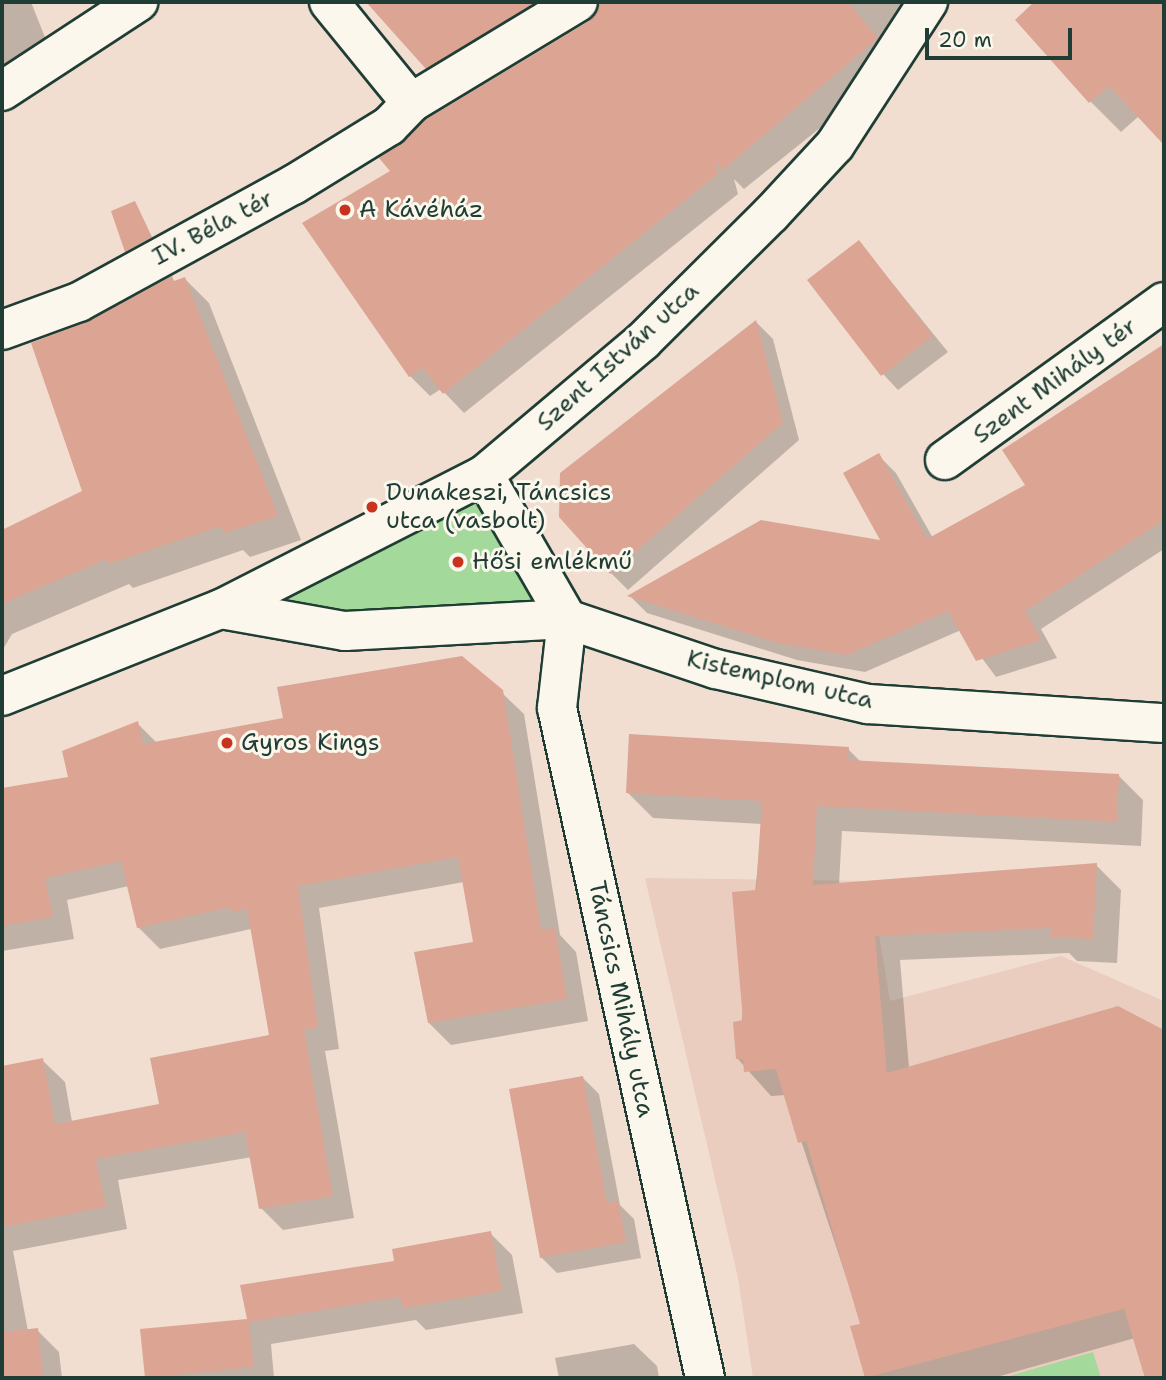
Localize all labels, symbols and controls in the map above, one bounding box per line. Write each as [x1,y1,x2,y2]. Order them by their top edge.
scale bar [928,14,1075,58]
text: 20 m [938,26,992,54]
street label: IV. Béla tér [148,184,278,272]
place label: A Kávéház [359,196,483,224]
marker: A Kávéház [337,202,353,218]
street label: Szent István utca [531,277,705,437]
street label: Szent Mihály tér [968,312,1142,450]
place label: Dunakeszi, Táncsics utca (vasbolt) [386,479,611,535]
marker: Dunakeszi, Táncsics utca (vasbolt) [364,499,380,515]
place label: Hősi emlékmű [472,548,632,576]
marker: Hősi emlékmű [450,554,466,570]
street label: Kistemplom utca [684,645,876,715]
place label: Gyros Kings [241,729,380,757]
marker: Gyros Kings [219,735,235,751]
street label: Táncsics Mihály utca [582,878,660,1120]

